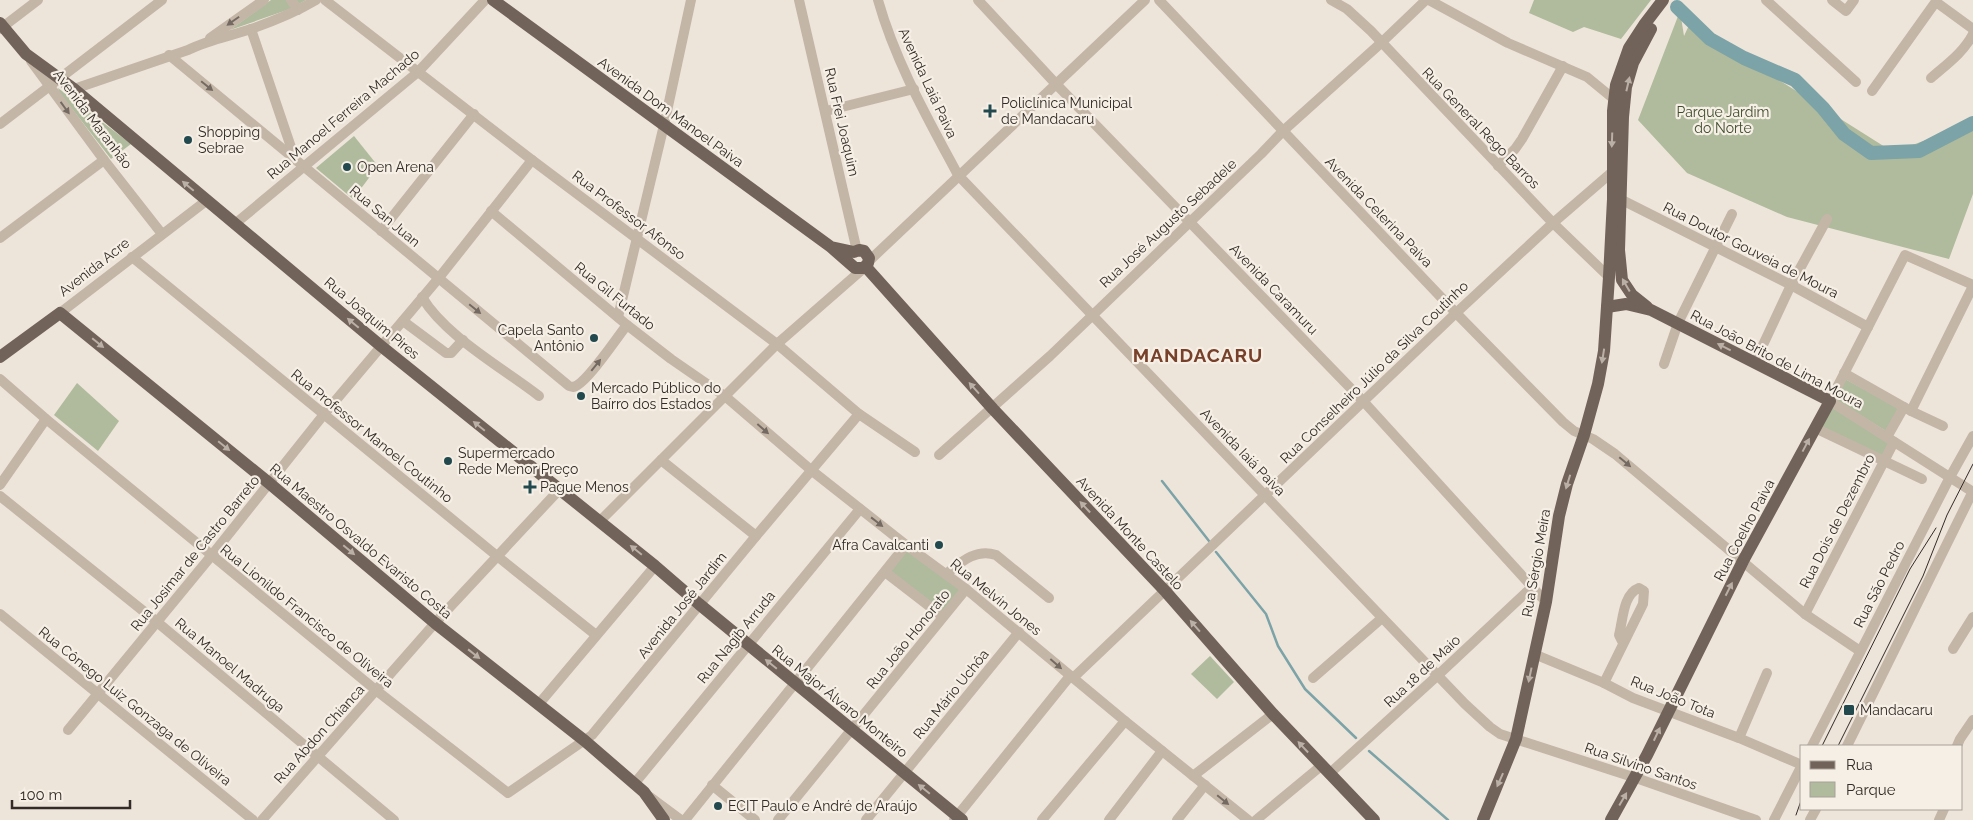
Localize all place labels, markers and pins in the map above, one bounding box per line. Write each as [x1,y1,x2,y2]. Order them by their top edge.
place label: Policlínica Municipal de Mandacaru [1001,95,1132,127]
marker: Policlínica Municipal de Mandacaru [983,104,997,118]
place label: Shopping Sebrae [198,124,260,156]
marker: Shopping Sebrae [182,134,194,146]
place label: Open Arena [357,159,434,175]
marker: Open Arena [341,161,353,173]
place label: Capela Santo Antônio [498,322,584,354]
marker: Capela Santo Antônio [588,332,600,344]
place label: Mercado Público do Baírro dos Estados [591,380,721,412]
marker: Mercado Público do Baírro dos Estados [575,390,587,402]
place label: Supermercado Rede Menor Preço [458,445,578,477]
marker: Supermercado Rede Menor Preço [442,455,454,467]
place label: Pague Menos [540,479,629,495]
marker: Pague Menos [524,481,536,493]
place label: Afra Cavalcanti [832,537,929,553]
marker: Afra Cavalcanti [933,539,945,551]
place label: Mandacaru [1860,702,1933,718]
marker: Mandacaru [1842,703,1856,717]
place label: ECIT Paulo e André de Araújo [728,798,917,814]
marker: ECIT Paulo e André de Araújo [712,800,724,812]

